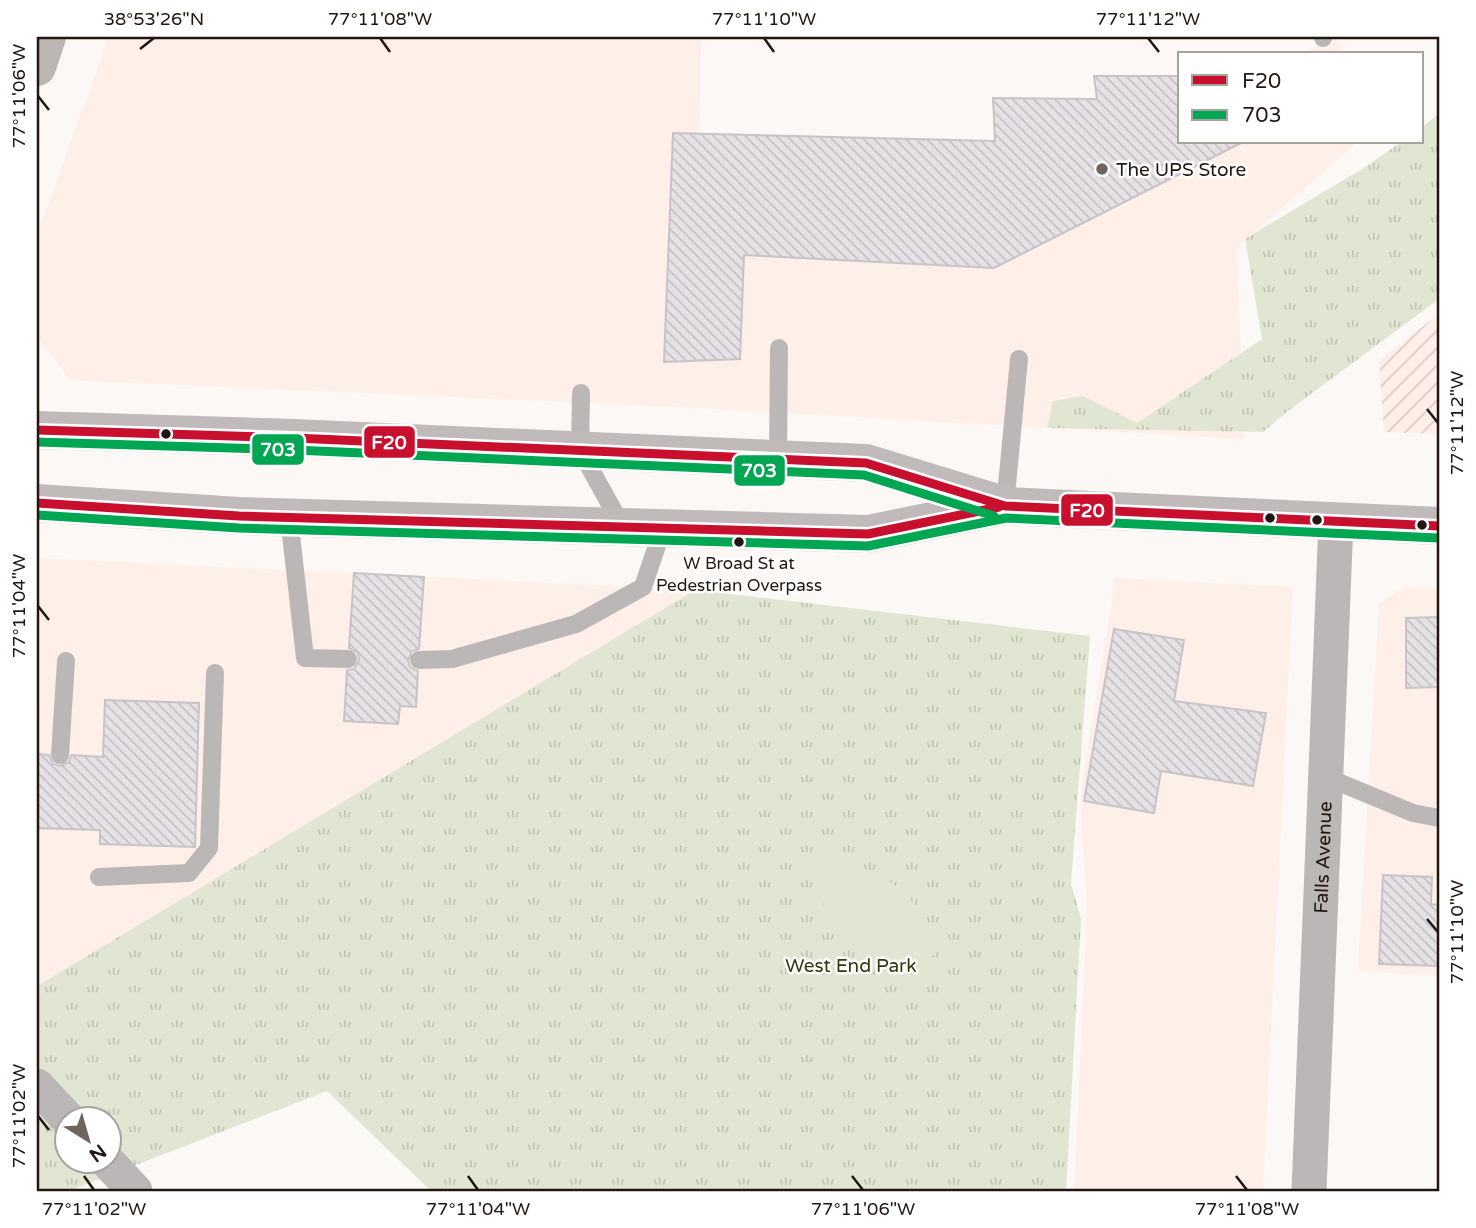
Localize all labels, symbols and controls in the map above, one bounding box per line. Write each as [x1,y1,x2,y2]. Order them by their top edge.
text: 38°53'26"N [104,8,204,30]
text: 77°11'08"W [328,8,432,30]
text: 77°11'10"W [712,8,816,30]
text: 77°11'12"W [1096,8,1200,30]
text: 77°11'06"W [8,44,30,148]
legend [1178,52,1424,144]
text: F20 [1242,69,1281,94]
text: 703 [1242,103,1282,128]
place label: The UPS Store [1116,159,1246,181]
marker: The UPS Store [1094,161,1110,177]
text: 77°11'12"W [1446,371,1468,475]
line badge: F20 [363,425,416,459]
unlabelled marker [159,427,173,441]
text: F20 [371,432,407,454]
line badge: 703 [251,433,305,466]
text: 703 [260,439,296,461]
line badge: 703 [733,454,786,487]
text: 703 [741,460,777,482]
line badge: F20 [1060,493,1114,527]
text: F20 [1069,500,1105,522]
unlabelled marker [1263,511,1277,525]
unlabelled marker [1310,513,1324,527]
unlabelled marker [1415,518,1429,532]
marker: W Broad St at Pedestrian Overpass [732,535,746,549]
place label: W Broad St at Pedestrian Overpass [656,553,822,596]
text: 77°11'04"W [8,554,30,658]
street label: Falls Avenue [1310,801,1337,914]
text: 77°11'10"W [1446,880,1468,984]
park label: West End Park [785,955,917,977]
text: 77°11'02"W [8,1064,30,1168]
north arrow [52,1106,122,1176]
text: N [85,1139,110,1166]
text: 77°11'02"W [42,1198,146,1220]
text: 77°11'04"W [426,1198,530,1220]
text: 77°11'06"W [811,1198,915,1220]
text: 77°11'08"W [1195,1198,1299,1220]

